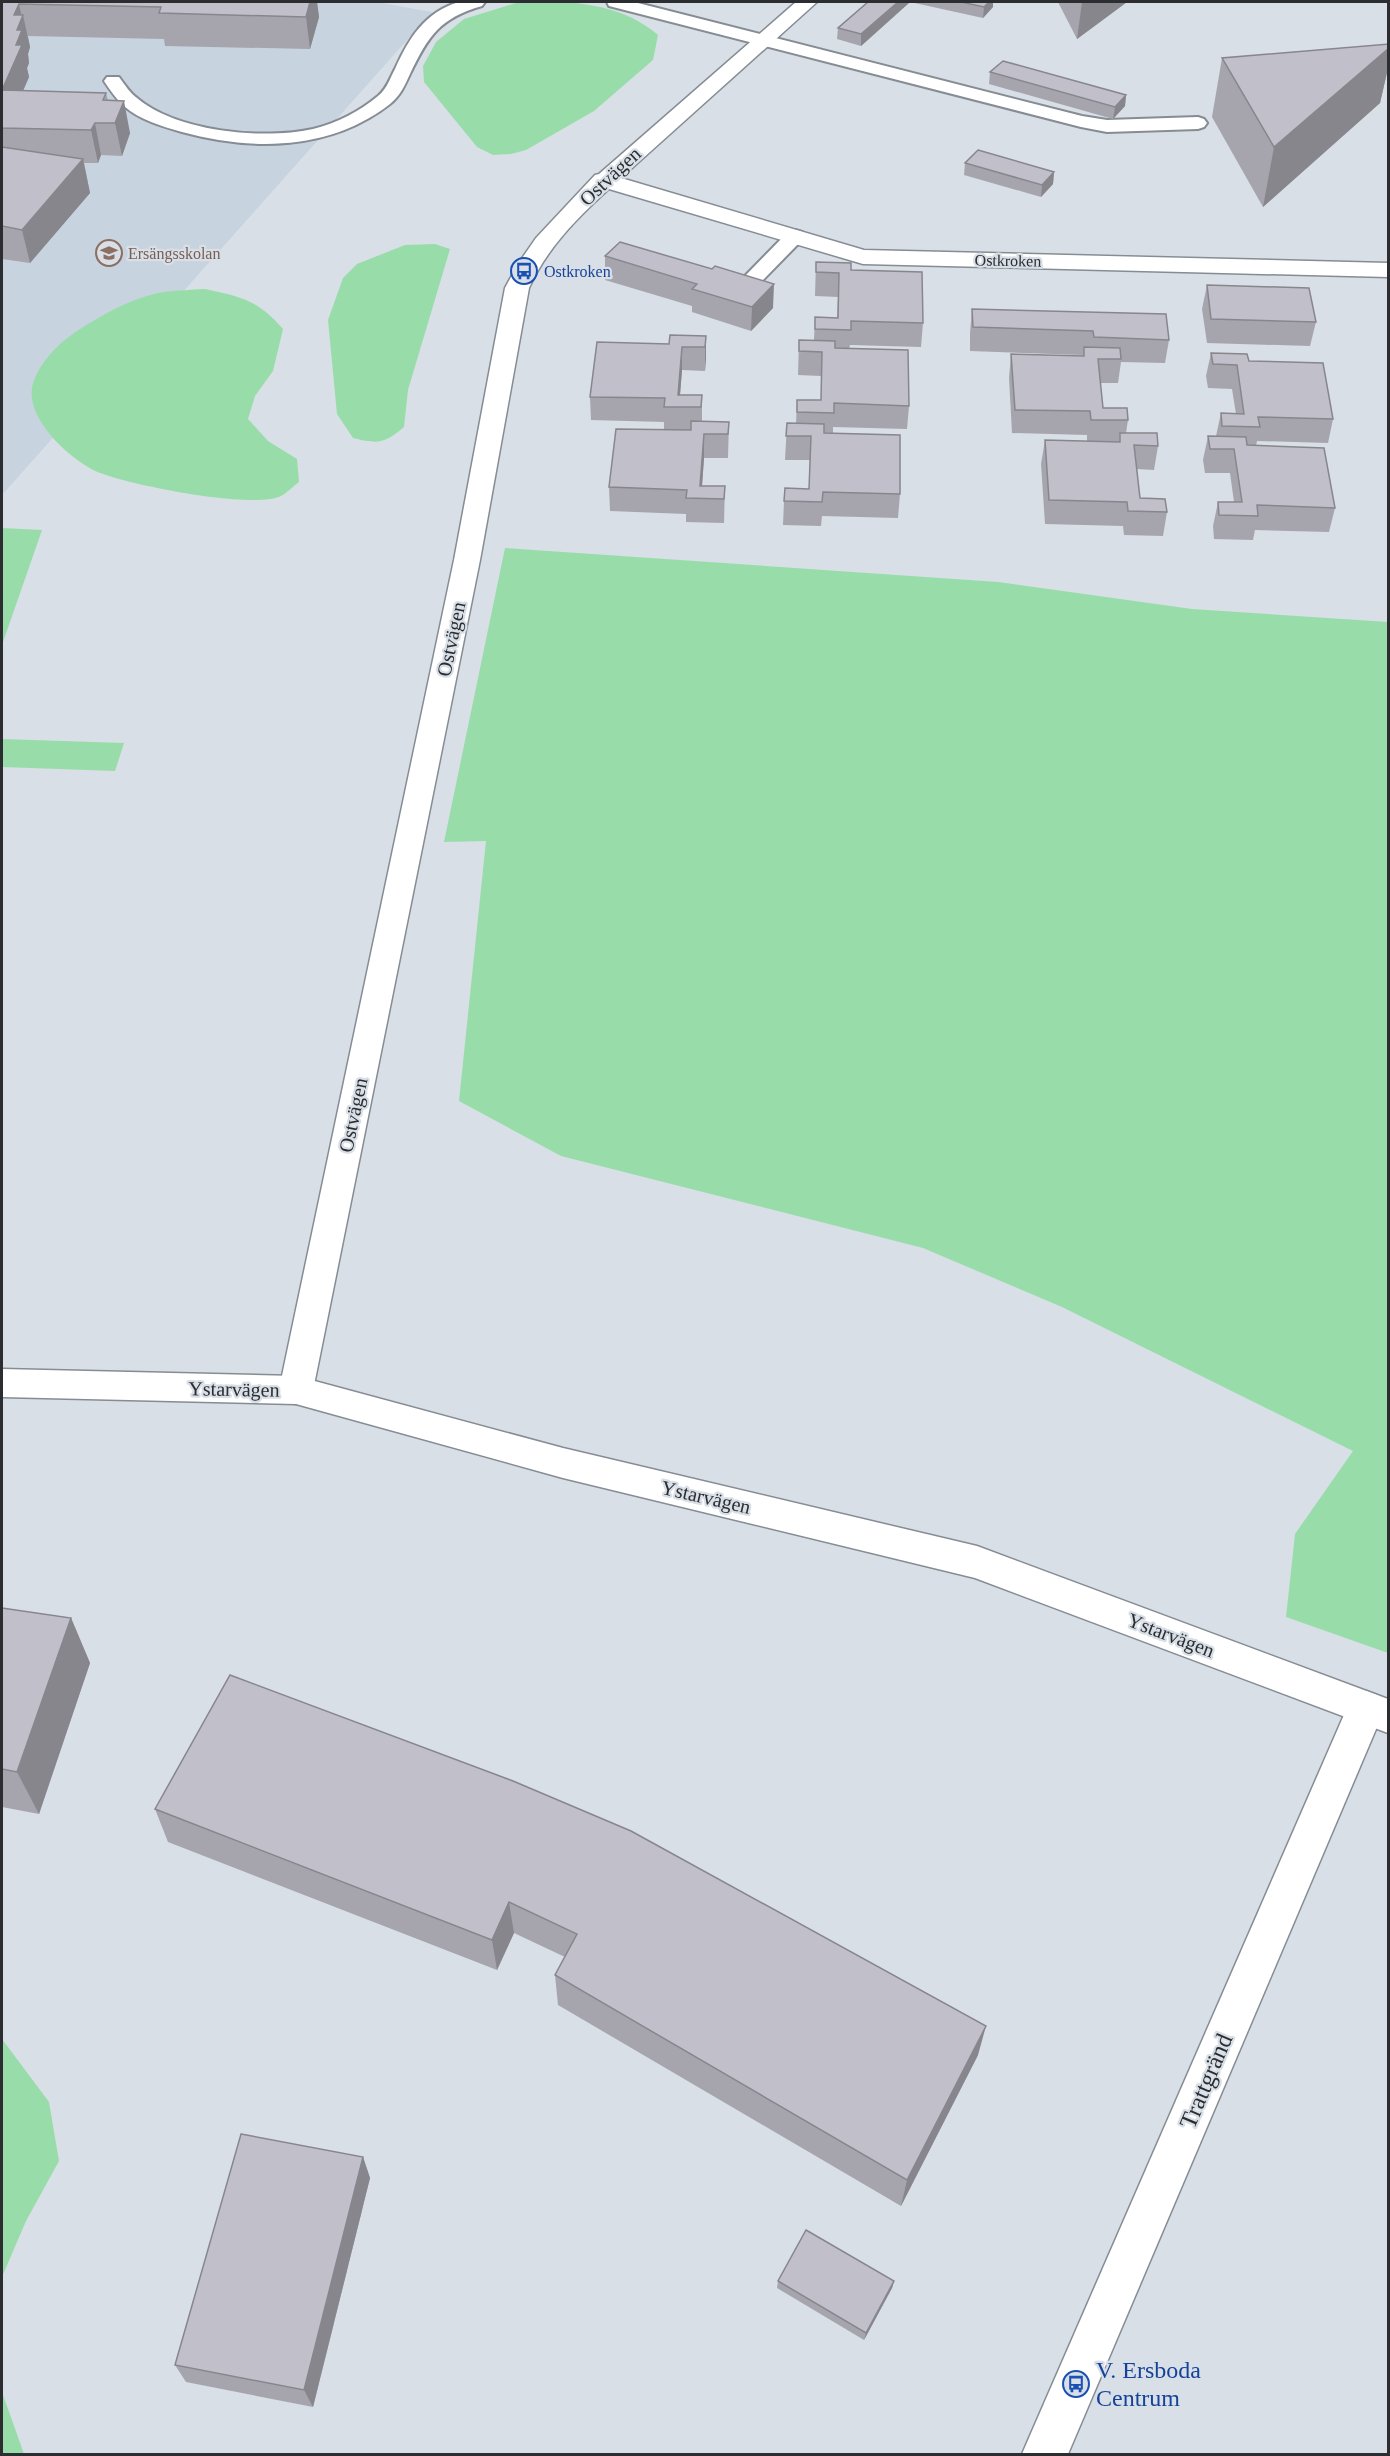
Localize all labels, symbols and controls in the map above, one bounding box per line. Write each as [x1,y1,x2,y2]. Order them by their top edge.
street label: Ostvägen [575,142,646,211]
school or university icon: Ersängsskolan [94,238,124,268]
place label: Ersängsskolan [128,245,220,263]
street label: Ostkroken [975,251,1041,270]
bus stop icon: Ostkroken [509,256,539,286]
place label: Ostkroken [544,263,611,280]
street label: Ostvägen [432,600,471,678]
street label: Ostvägen [334,1076,373,1154]
street label: Ystarvägen [188,1377,280,1402]
street label: Ystarvägen [659,1476,753,1519]
street label: Ystarvägen [1124,1608,1217,1663]
street label: Trattgränd [1174,2030,1238,2132]
place label: V. Ersboda Centrum [1096,2357,1201,2411]
bus stop icon: V. Ersboda Centrum [1061,2369,1091,2399]

